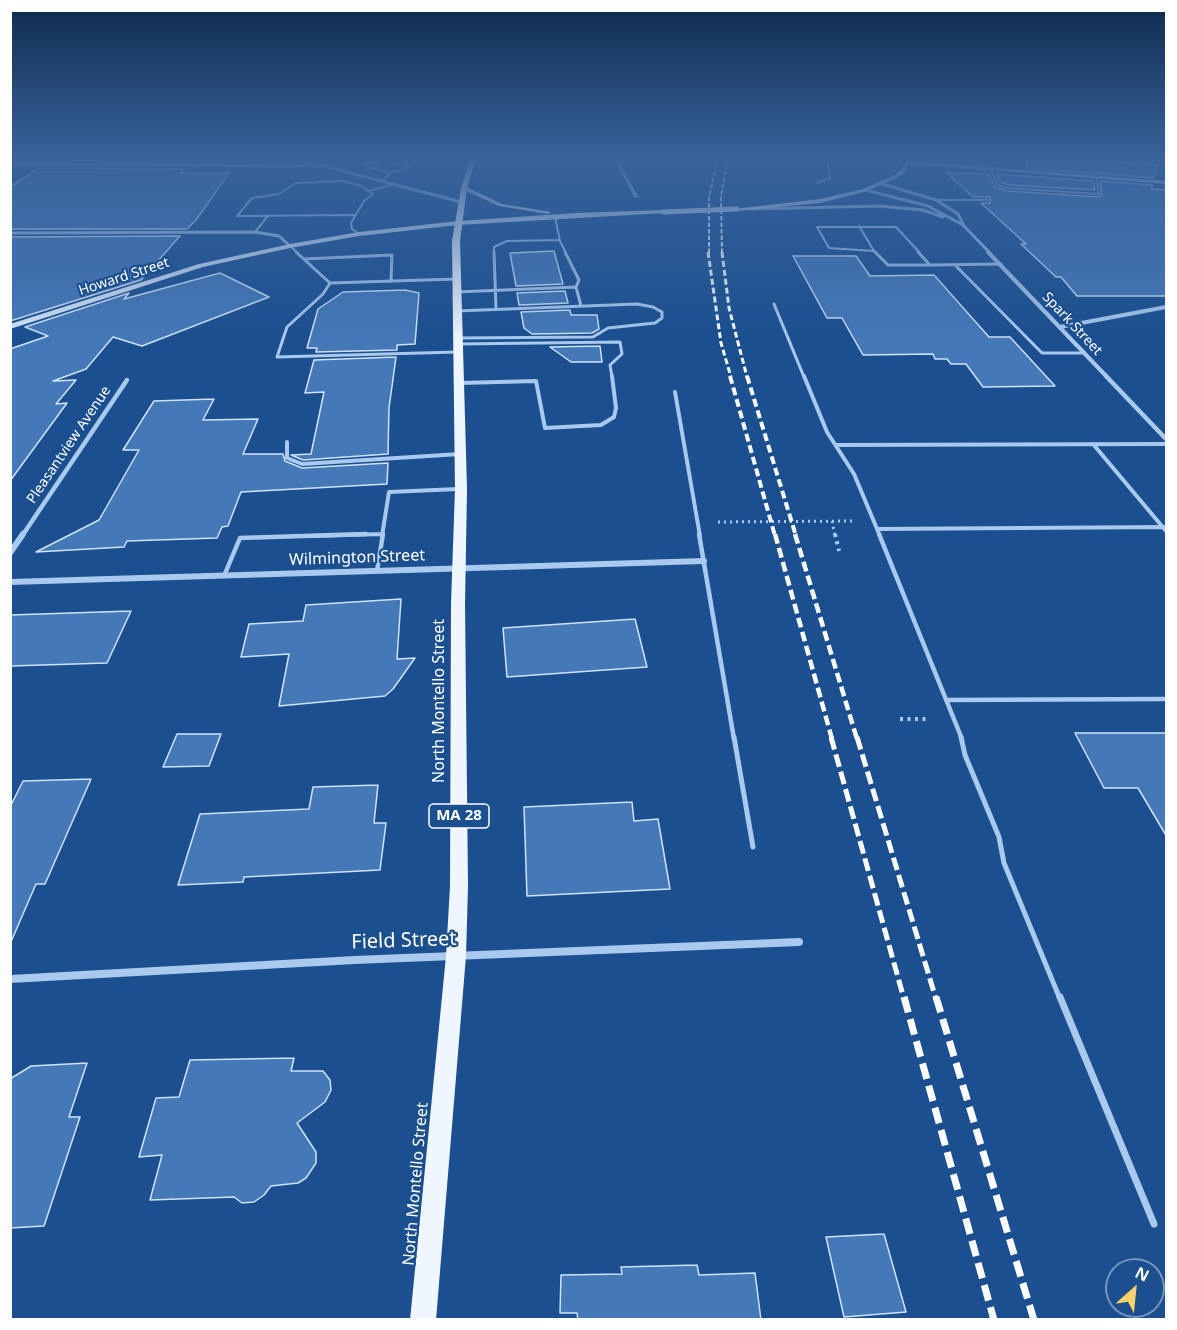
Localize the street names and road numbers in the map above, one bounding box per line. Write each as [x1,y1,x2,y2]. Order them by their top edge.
street label: Howard Street [77,254,171,300]
street label: Spark Street [1039,289,1105,359]
street label: Pleasantview Avenue [23,383,115,507]
street label: Wilmington Street [289,546,425,570]
street label: North Montello Street [429,619,449,783]
road number: MA 28 [429,804,489,828]
street label: Field Street [351,927,457,955]
street label: North Montello Street [399,1102,433,1266]

